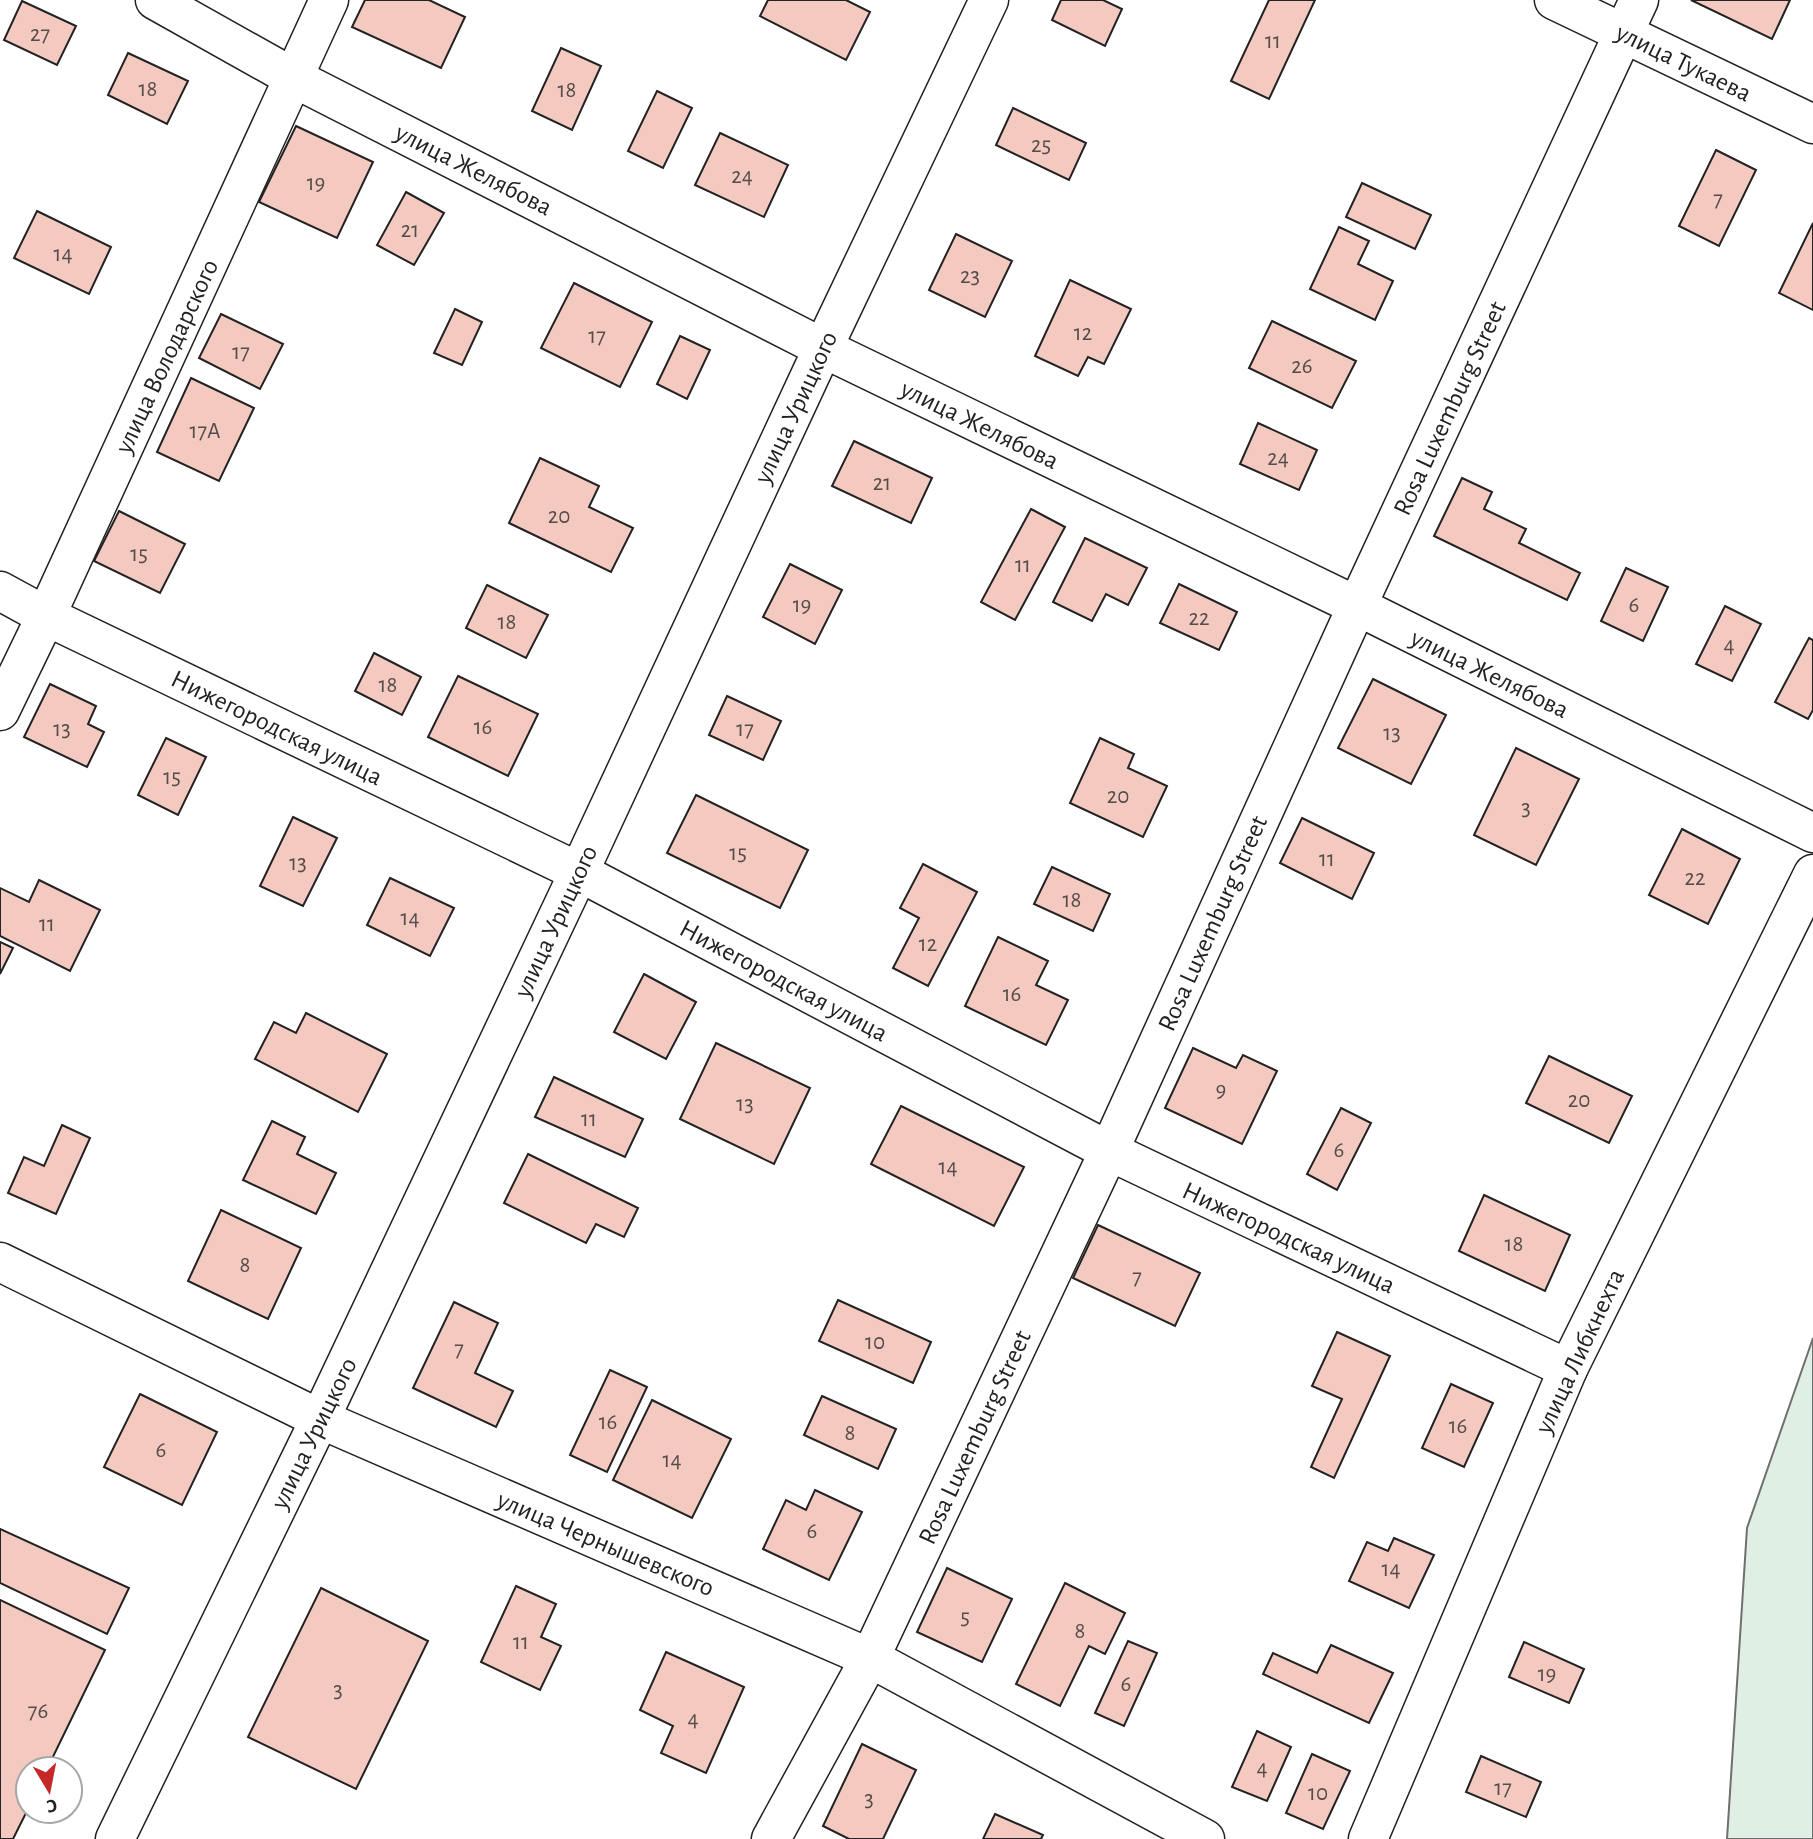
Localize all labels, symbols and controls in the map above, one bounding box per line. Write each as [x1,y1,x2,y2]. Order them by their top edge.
street label: улица Тукаева [1611,19,1755,107]
house number: 27 [30,23,50,46]
house number: 11 [1265,30,1281,53]
house number: 18 [139,78,157,101]
house number: 18 [558,79,576,102]
street label: улица Желябова [390,119,556,221]
house number: 25 [1031,134,1051,157]
house number: 24 [731,165,753,188]
house number: 19 [307,172,325,195]
house number: 7 [1713,188,1723,211]
house number: 21 [401,219,419,242]
house number: 14 [54,243,72,266]
street label: улица Володарского [110,255,223,458]
house number: 23 [960,265,980,288]
street label: Rosa Luxemburg Street [1389,297,1511,519]
house number: 12 [1074,322,1092,345]
house number: 17 [588,325,606,348]
street label: улица Урицкого [749,327,842,488]
house number: 17 [232,341,250,364]
house number: 26 [1291,355,1313,378]
street label: улица Желябова [896,375,1063,474]
house number: 17А [189,420,221,443]
house number: 24 [1267,447,1289,470]
house number: 21 [873,472,891,495]
house number: 20 [548,505,570,528]
house number: 15 [130,543,148,566]
house number: 11 [1015,554,1031,577]
house number: 19 [793,594,811,617]
house number: 6 [1629,594,1639,617]
house number: 22 [1189,607,1209,630]
house number: 18 [498,611,516,634]
street label: улица Желябова [1406,624,1573,723]
house number: 4 [1723,634,1735,657]
street label: Нижегородская улица [167,665,386,790]
house number: 18 [379,674,397,697]
house number: 16 [474,716,492,739]
house number: 13 [53,718,71,741]
house number: 17 [736,718,754,741]
house number: 13 [1383,722,1401,745]
house number: 15 [163,766,181,789]
house number: 20 [1107,785,1129,808]
house number: 3 [1521,797,1531,820]
street label: Rosa Luxemburg Street [1154,812,1272,1035]
street label: улица Урицкого [509,841,602,1002]
house number: 15 [729,842,747,865]
house number: 11 [1319,848,1335,871]
house number: 13 [289,852,307,875]
house number: 22 [1685,867,1705,890]
house number: 18 [1063,889,1081,912]
house number: 14 [401,907,419,930]
house number: 11 [39,913,55,936]
street label: Нижегородская улица [675,915,892,1047]
house number: 12 [919,933,937,956]
house number: 16 [1003,983,1021,1006]
house number: 9 [1216,1079,1226,1102]
house number: 20 [1568,1089,1590,1112]
house number: 13 [736,1093,754,1116]
house number: 11 [581,1108,597,1131]
house number: 6 [1334,1139,1344,1162]
house number: 14 [939,1156,957,1179]
street label: Нижегородская улица [1178,1177,1399,1299]
house number: 18 [1505,1233,1523,1256]
house number: 8 [240,1254,250,1277]
street label: улица Либкнехта [1530,1265,1629,1439]
house number: 7 [1132,1266,1142,1289]
street label: Rosa Luxemburg Street [914,1326,1036,1548]
house number: 10 [865,1331,885,1354]
house number: 7 [454,1338,464,1361]
street label: улица Урицкого [266,1354,362,1514]
house number: 16 [599,1411,617,1434]
house number: 16 [1449,1415,1467,1438]
house number: 8 [845,1422,855,1445]
house number: 6 [156,1439,166,1462]
house number: 14 [663,1449,681,1472]
street label: улица Чернышевского [492,1486,718,1601]
house number: 6 [807,1520,817,1543]
house number: 14 [1382,1558,1400,1581]
house number: 5 [960,1606,970,1629]
house number: 8 [1075,1620,1085,1643]
house number: 11 [513,1631,529,1654]
house number: 19 [1538,1663,1556,1686]
house number: 6 [1121,1673,1131,1696]
house number: 3 [333,1679,343,1702]
house number: 76 [28,1700,48,1723]
house number: 4 [687,1708,699,1731]
north arrow [14,1755,84,1825]
house number: 4 [1256,1757,1268,1780]
house number: 17 [1494,1777,1512,1800]
house number: 10 [1308,1782,1328,1805]
house number: 3 [864,1788,874,1811]
text: С [45,1795,59,1816]

